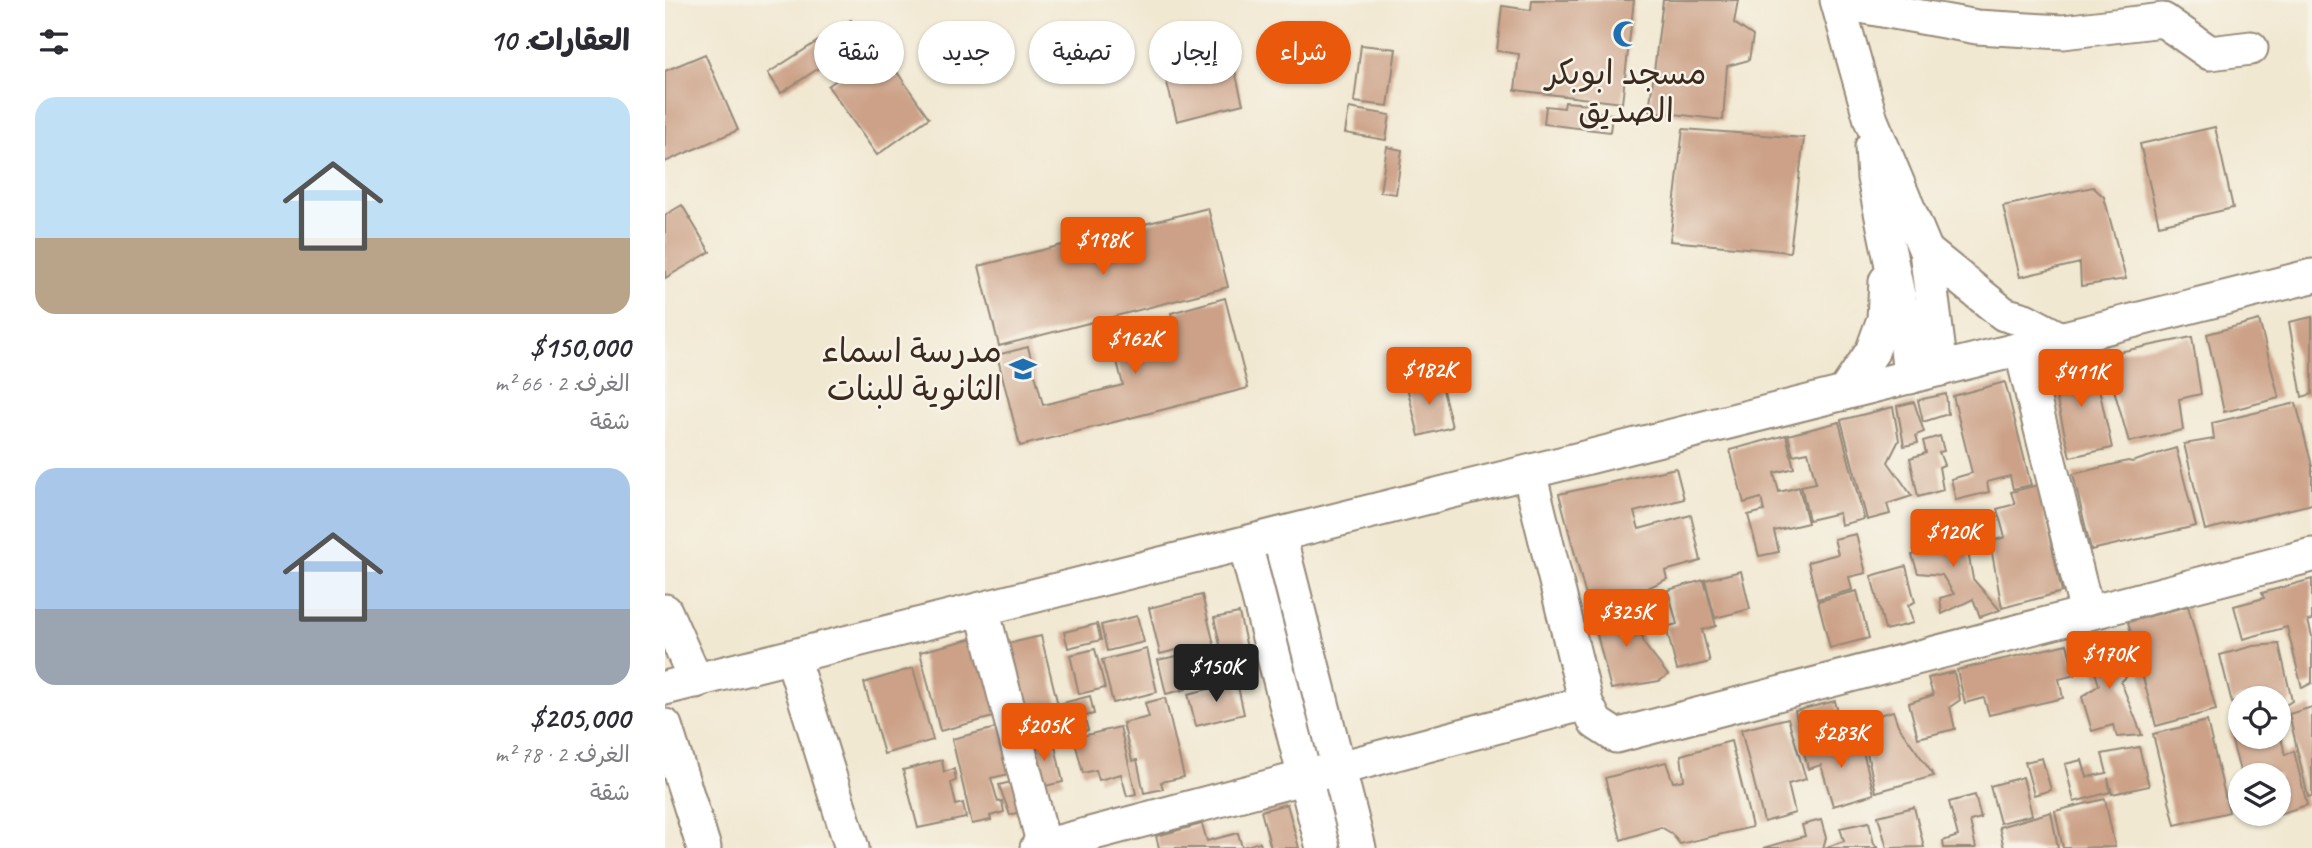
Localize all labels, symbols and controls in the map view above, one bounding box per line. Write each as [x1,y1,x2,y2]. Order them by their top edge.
mosque icon: مسجد ابوبكر الصديق [1611,19,1641,49]
text: العقارات: 10 [489,21,630,59]
chip: شقة [814,21,904,84]
chip: جديد [918,21,1015,84]
chip: تصفية [1029,21,1135,84]
chip: إيجار [1149,21,1242,84]
chip: شراء [1256,21,1351,84]
icon: filters [35,23,73,61]
place label: مسجد ابوبكر الصديق [1543,52,1706,132]
icon: home [270,143,396,269]
pin: $198K [1054,218,1152,277]
text: $198K [1077,225,1129,254]
pin: $162K [1086,316,1184,376]
text: $162K [1108,324,1162,353]
text: $150,000 [530,328,630,366]
place label: مدرسة اسماء الثانوية للبنات [821,330,1002,410]
pin: $182K [1380,348,1478,407]
pin: $411K [2032,350,2130,409]
school or university icon: مدرسة اسماء الثانوية للبنات [1008,354,1038,384]
text: $182K [1402,355,1456,384]
text: $411K [2054,357,2108,386]
text: الغرف: 2 · 66 m² [495,369,630,398]
text: شقة [590,407,630,436]
pin: $120K [1904,510,2002,569]
icon: home [270,514,396,640]
text: $120K [1926,517,1980,546]
pin: $325K [1577,590,1675,649]
text: $325K [1600,597,1652,626]
pin: $170K [2060,632,2158,691]
text: $170K [2083,639,2136,668]
pin: $150K [1167,644,1265,704]
text: $150K [1190,652,1242,681]
map controls [2228,686,2291,826]
button: locate [2228,686,2291,749]
text: $205,000 [530,699,630,737]
pin: $205K [995,704,1093,763]
pin: $283K [1792,710,1890,770]
text: $205K [1018,711,1070,740]
text: $283K [1814,718,1868,747]
text: الغرف: 2 · 78 m² [495,740,630,769]
button: layers [2228,763,2291,826]
text: شقة [590,778,630,807]

